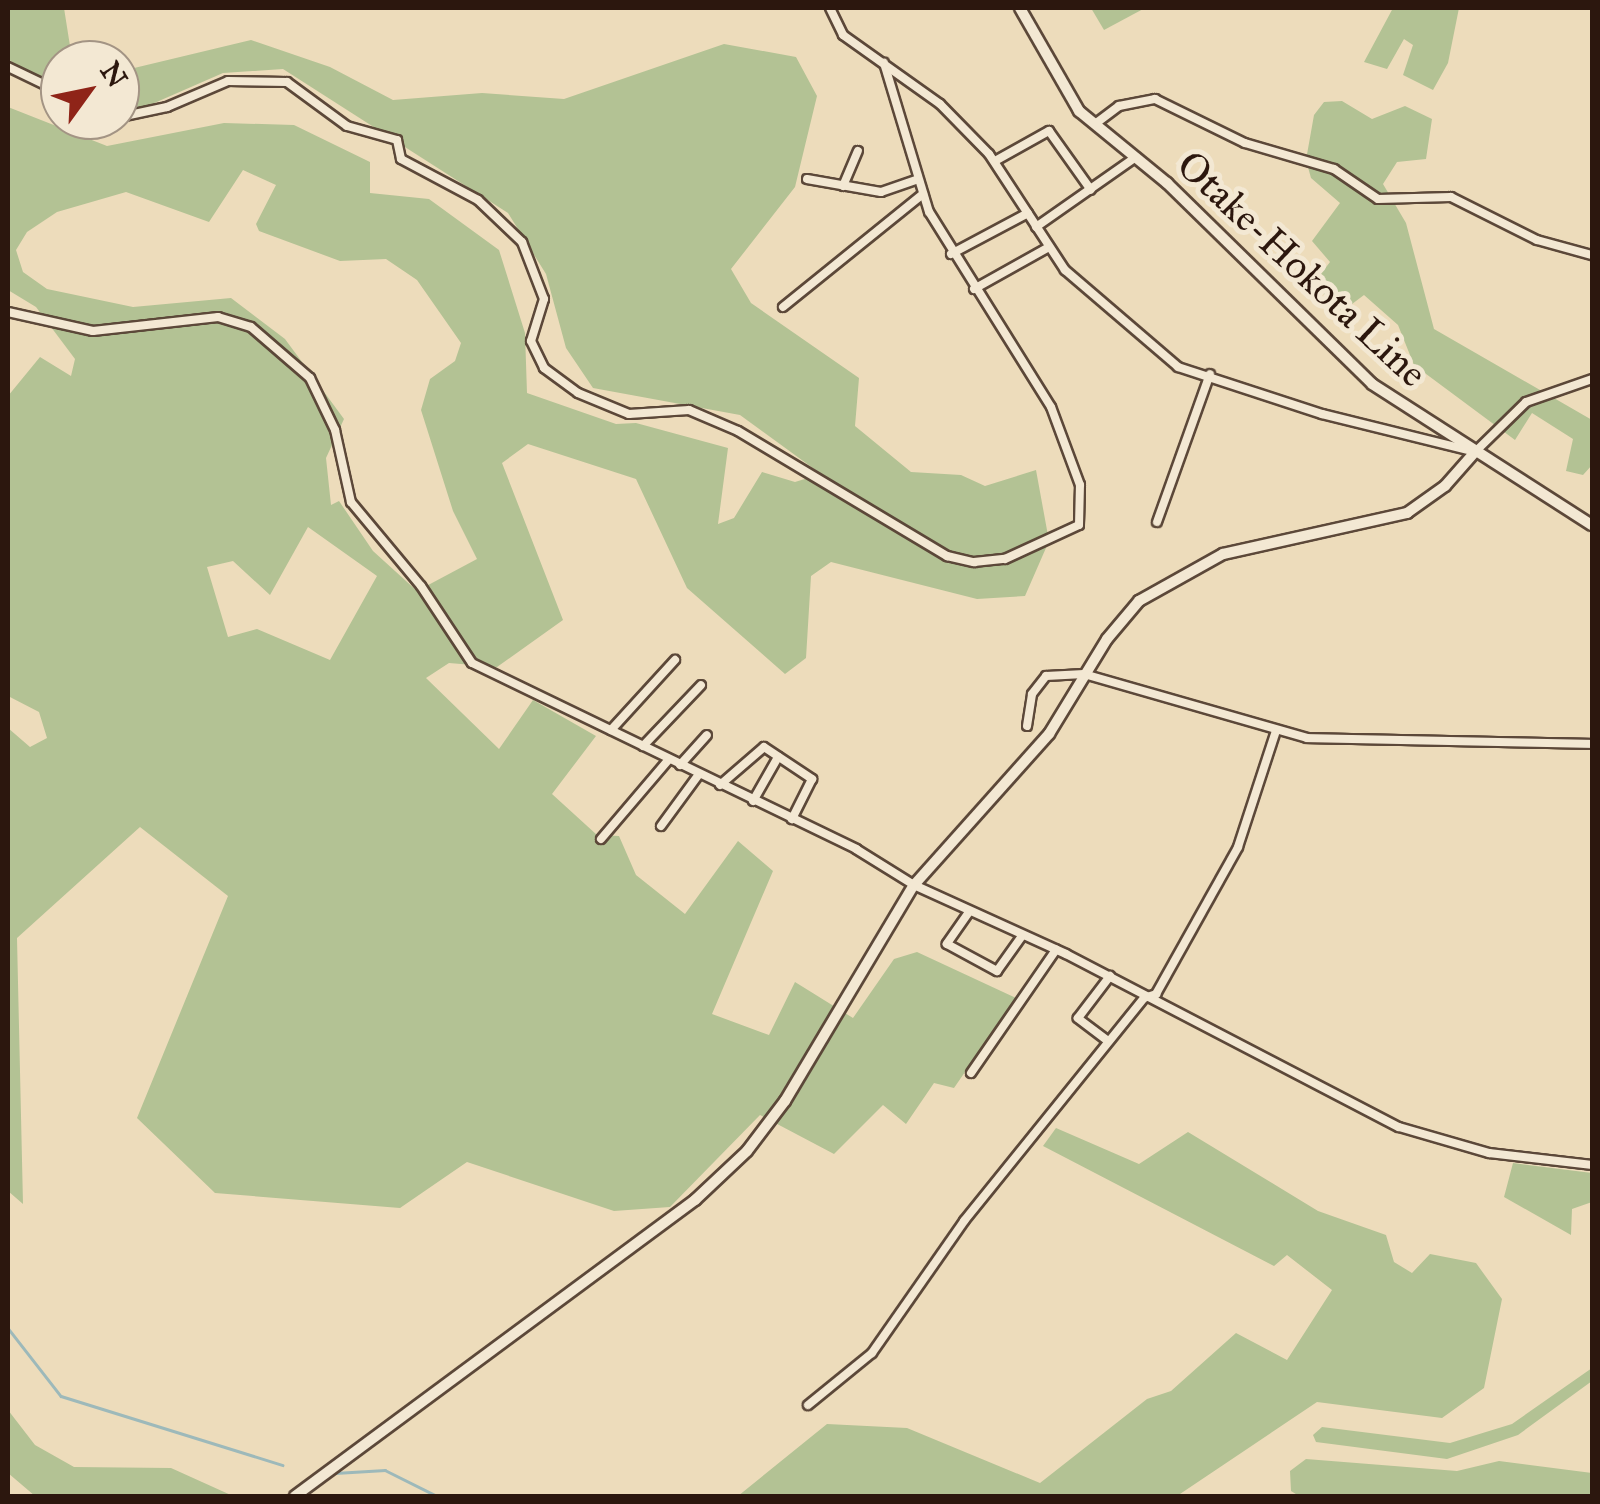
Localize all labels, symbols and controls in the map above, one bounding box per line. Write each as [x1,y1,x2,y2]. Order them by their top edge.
north arrow [40,40,140,140]
text: N [93,55,135,94]
street label: Otake-Hokota Line [1167,141,1437,397]

